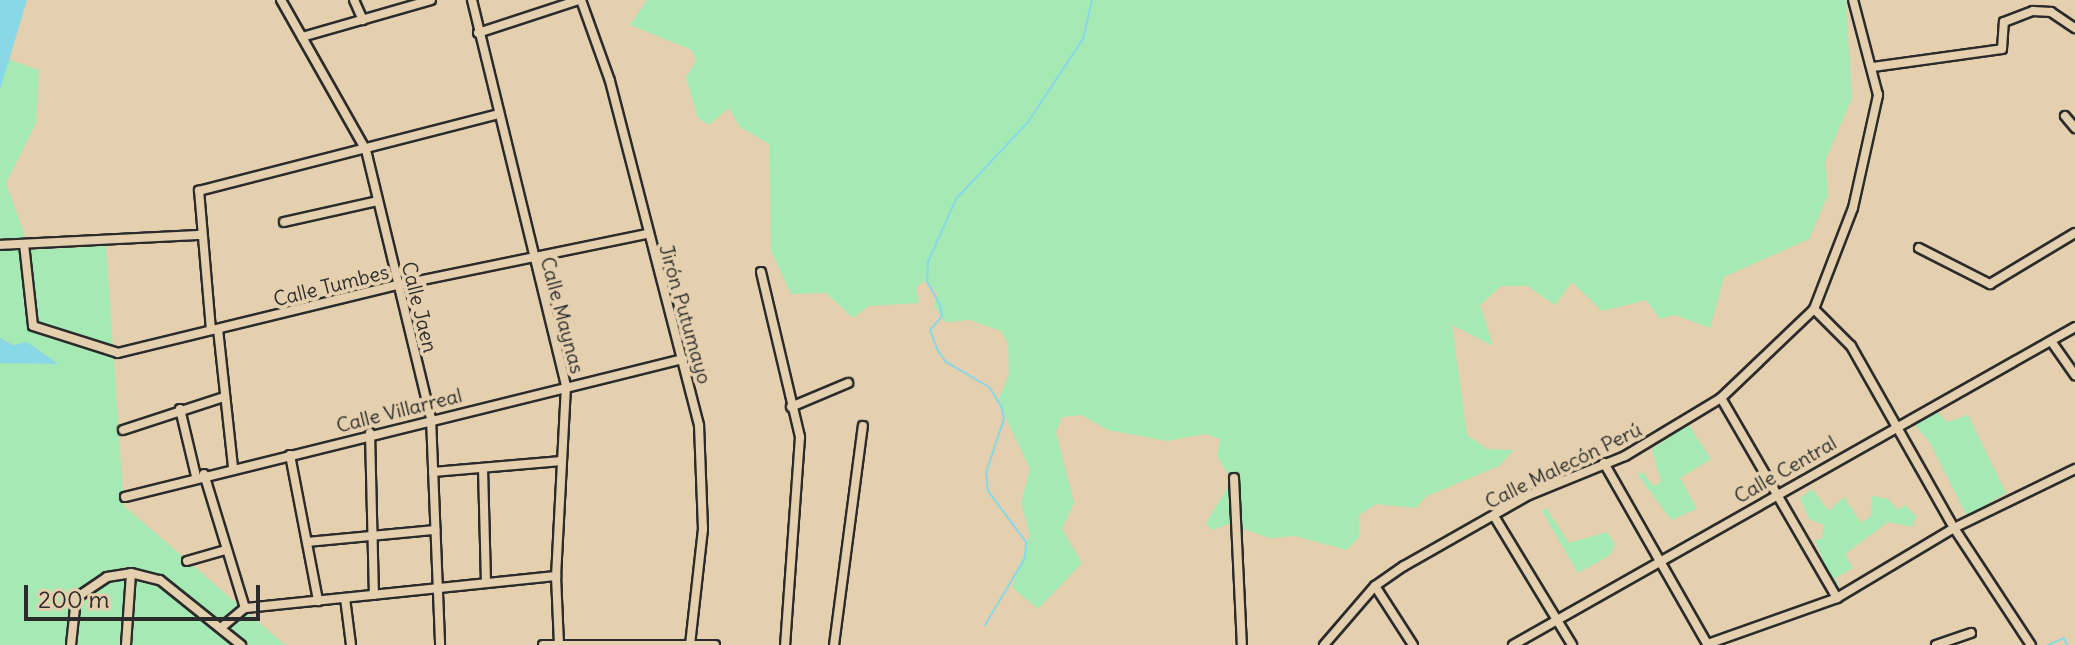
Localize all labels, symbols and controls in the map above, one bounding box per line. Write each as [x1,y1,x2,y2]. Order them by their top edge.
street label: Jirón Putumayo [655,241,717,387]
street label: Calle Maynas [536,254,590,376]
street label: Calle Tumbes [271,259,391,311]
street label: Calle Jaen [397,259,443,355]
street label: Calle Villarreal [334,383,464,437]
street label: Calle Malecón Perú [1481,417,1645,513]
street label: Calle Central [1729,430,1841,508]
scale bar [28,569,264,619]
text: 200 m [38,584,110,614]

